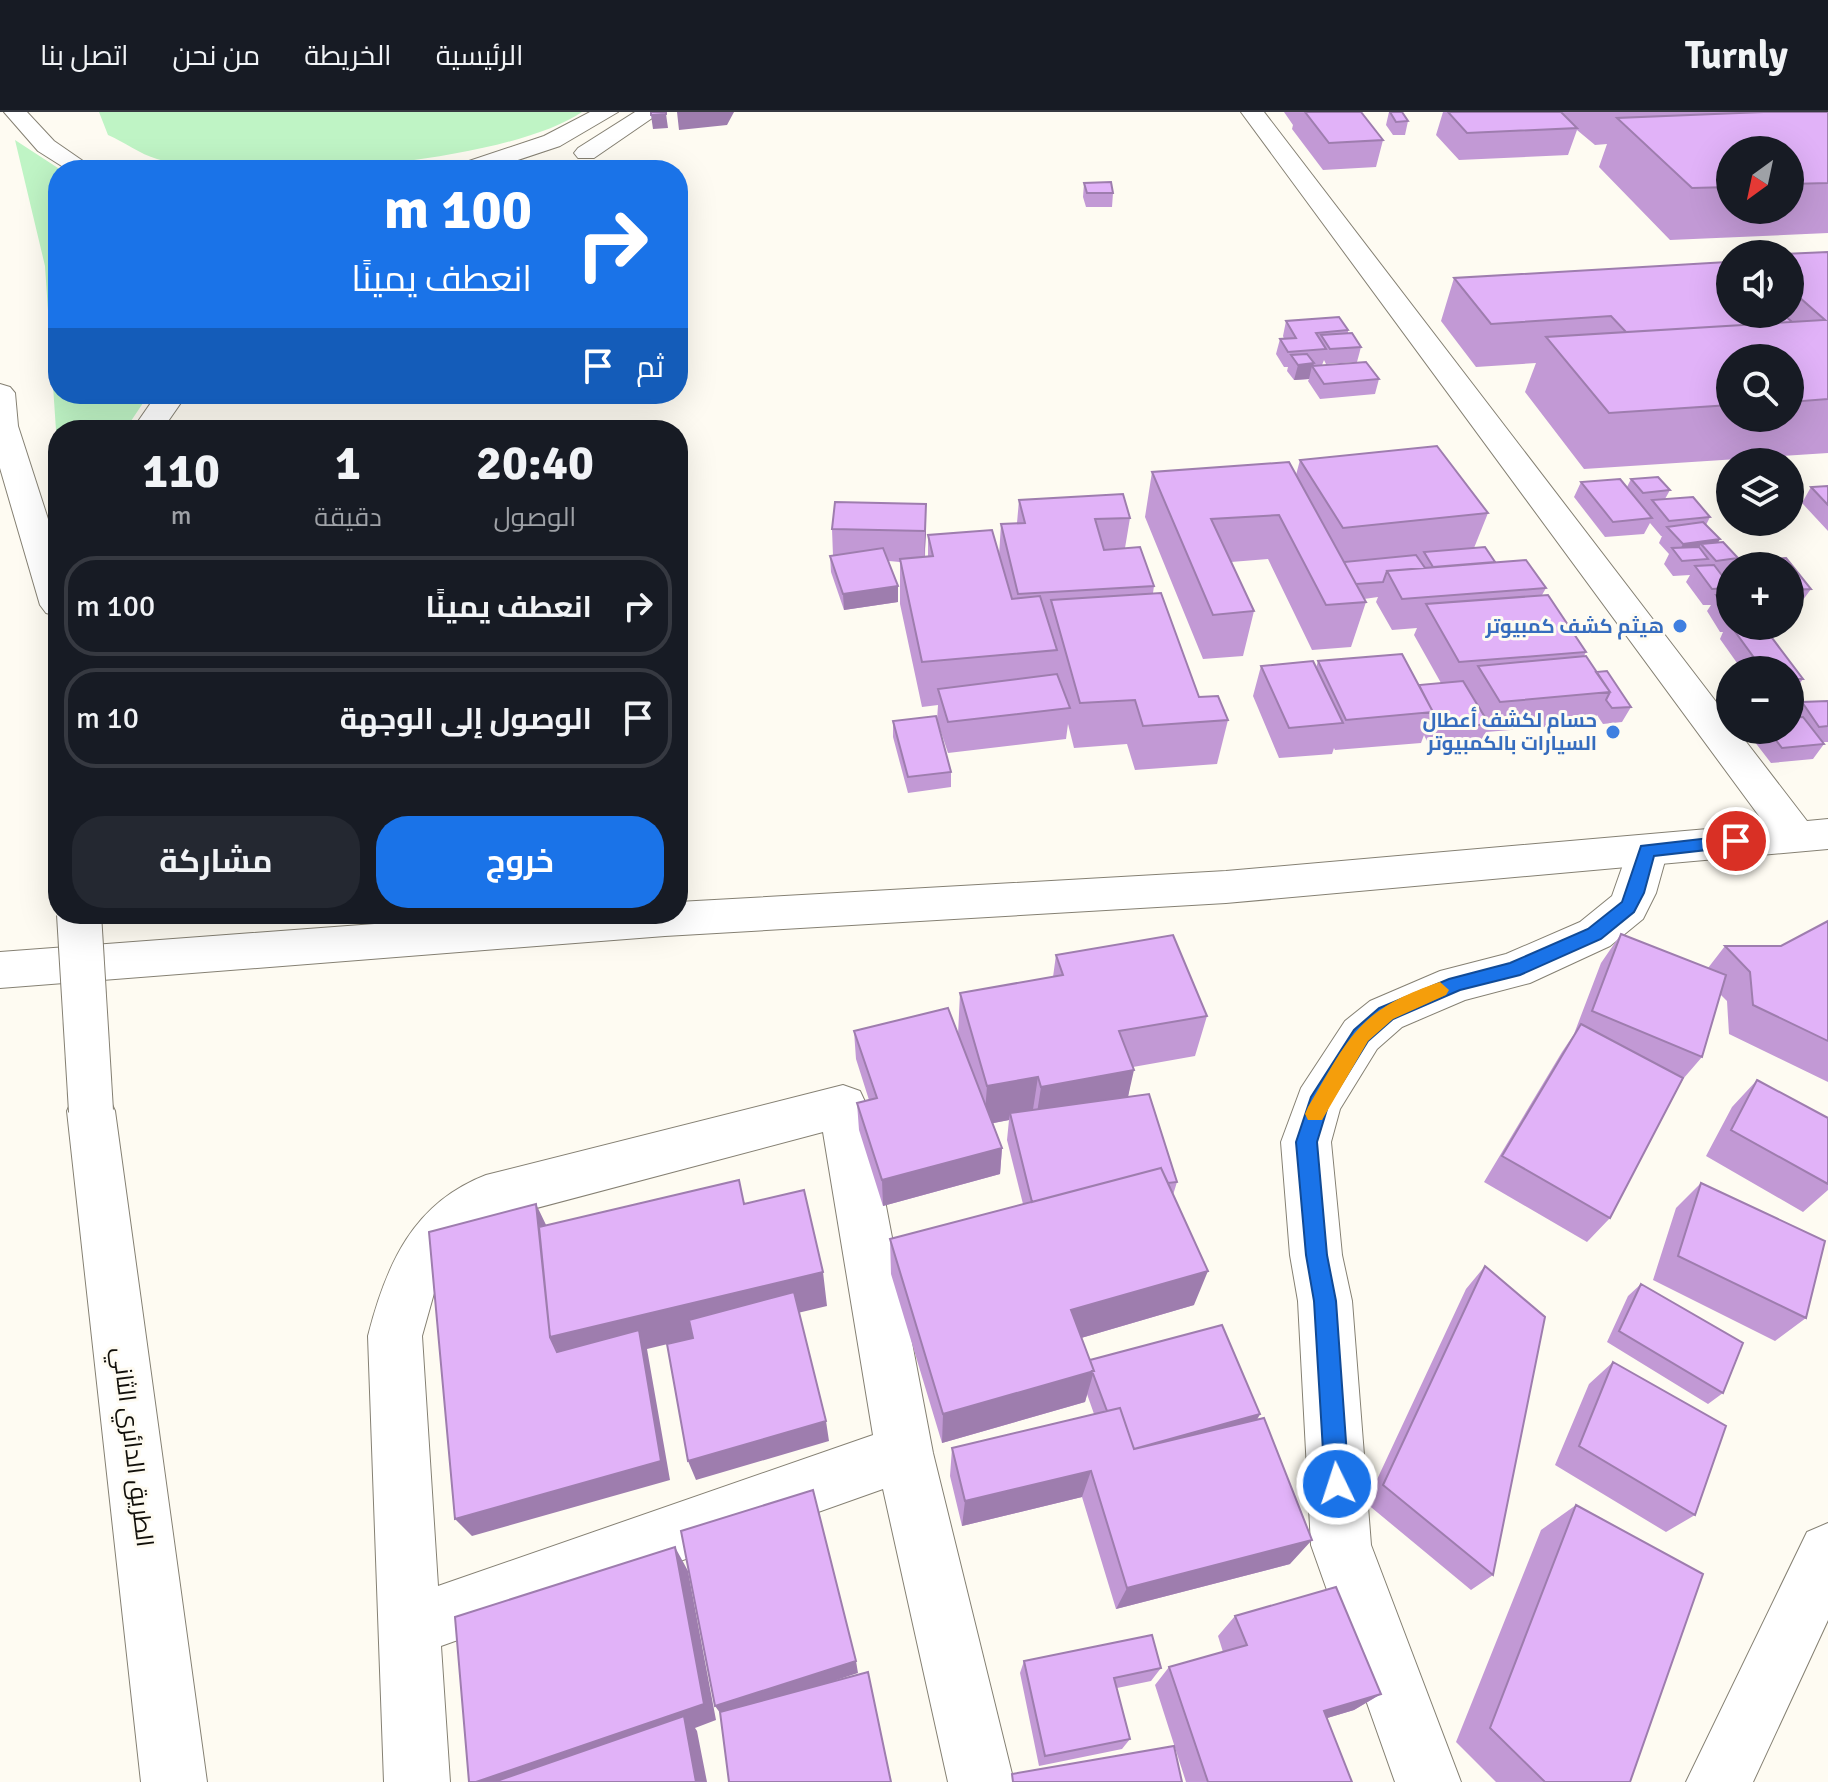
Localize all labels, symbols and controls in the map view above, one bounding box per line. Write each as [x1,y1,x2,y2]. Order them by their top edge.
text: Turnly [1685,32,1788,79]
text: اتصل بنا [40,39,129,73]
text: من نحن [173,39,260,73]
text: الخريطة [304,39,392,73]
text: الرئيسية [436,39,523,73]
north arrow [1716,136,1804,224]
map controls [1716,136,1804,744]
text: 100 m [384,175,532,244]
icon: right [560,192,664,296]
button: sound [1716,240,1804,328]
text: انعطف يمينًا [351,257,532,302]
icon: arrive [576,344,620,388]
button: search [1716,344,1804,432]
text: ثم [636,349,664,386]
text: 1 [335,434,361,493]
text: 20:40 [476,434,594,493]
text: 110 [142,442,220,501]
button: layers [1716,448,1804,536]
text: m [171,500,191,532]
text: دقيقة [314,502,382,534]
text: الوصول [493,502,576,534]
button: + [1716,552,1804,640]
icon: right [616,584,660,628]
text: 100 m [76,588,155,625]
text: انعطف يمينًا [425,589,592,626]
place label: هيثم كشف كمبيوتر [1485,614,1664,640]
marker: هيثم كشف كمبيوتر [1671,617,1689,635]
button: − [1716,656,1804,744]
icon: arrive [616,696,660,740]
text: 10 m [76,700,139,737]
text: الوصول إلى الوجهة [340,701,592,738]
place label: حسام لكشف أعطال السيارات بالكمبيوتر [1422,706,1597,756]
marker: حسام لكشف أعطال السيارات بالكمبيوتر [1604,723,1622,741]
pin [1702,807,1770,875]
button: مشاركة [72,816,360,908]
button: خروج [376,816,664,908]
icon: arrive [1714,819,1758,863]
street label: الطريق الدائري الثاني [102,1345,160,1549]
position arrow [1295,1442,1379,1526]

